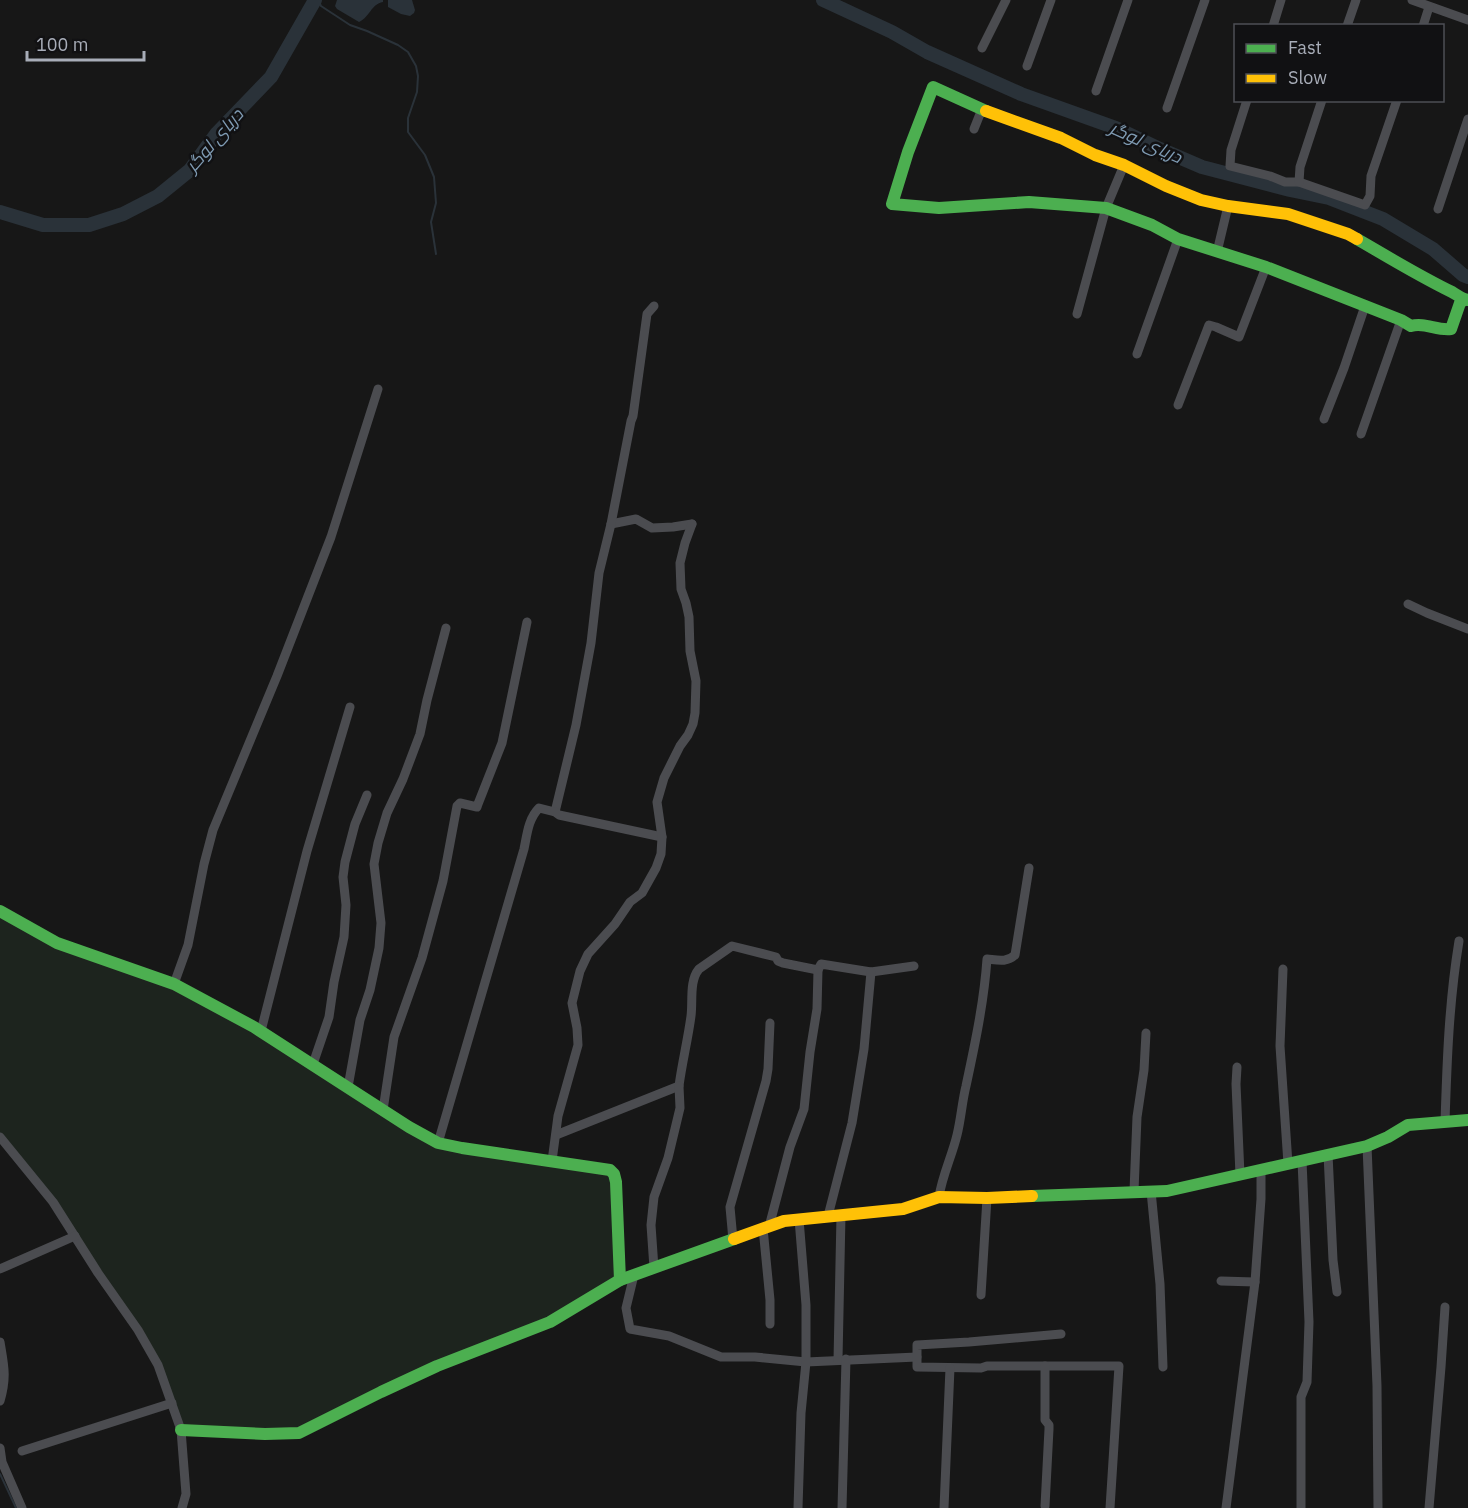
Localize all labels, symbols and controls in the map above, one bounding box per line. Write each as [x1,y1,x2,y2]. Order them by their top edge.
scale bar [27,24,144,62]
legend [1234,24,1444,102]
text: 100 m [36,33,88,56]
text: Fast [1288,36,1322,59]
text: Slow [1288,66,1327,89]
water label: دریای لوگر [179,102,249,178]
water label: دریای لوگر [1104,115,1187,169]

